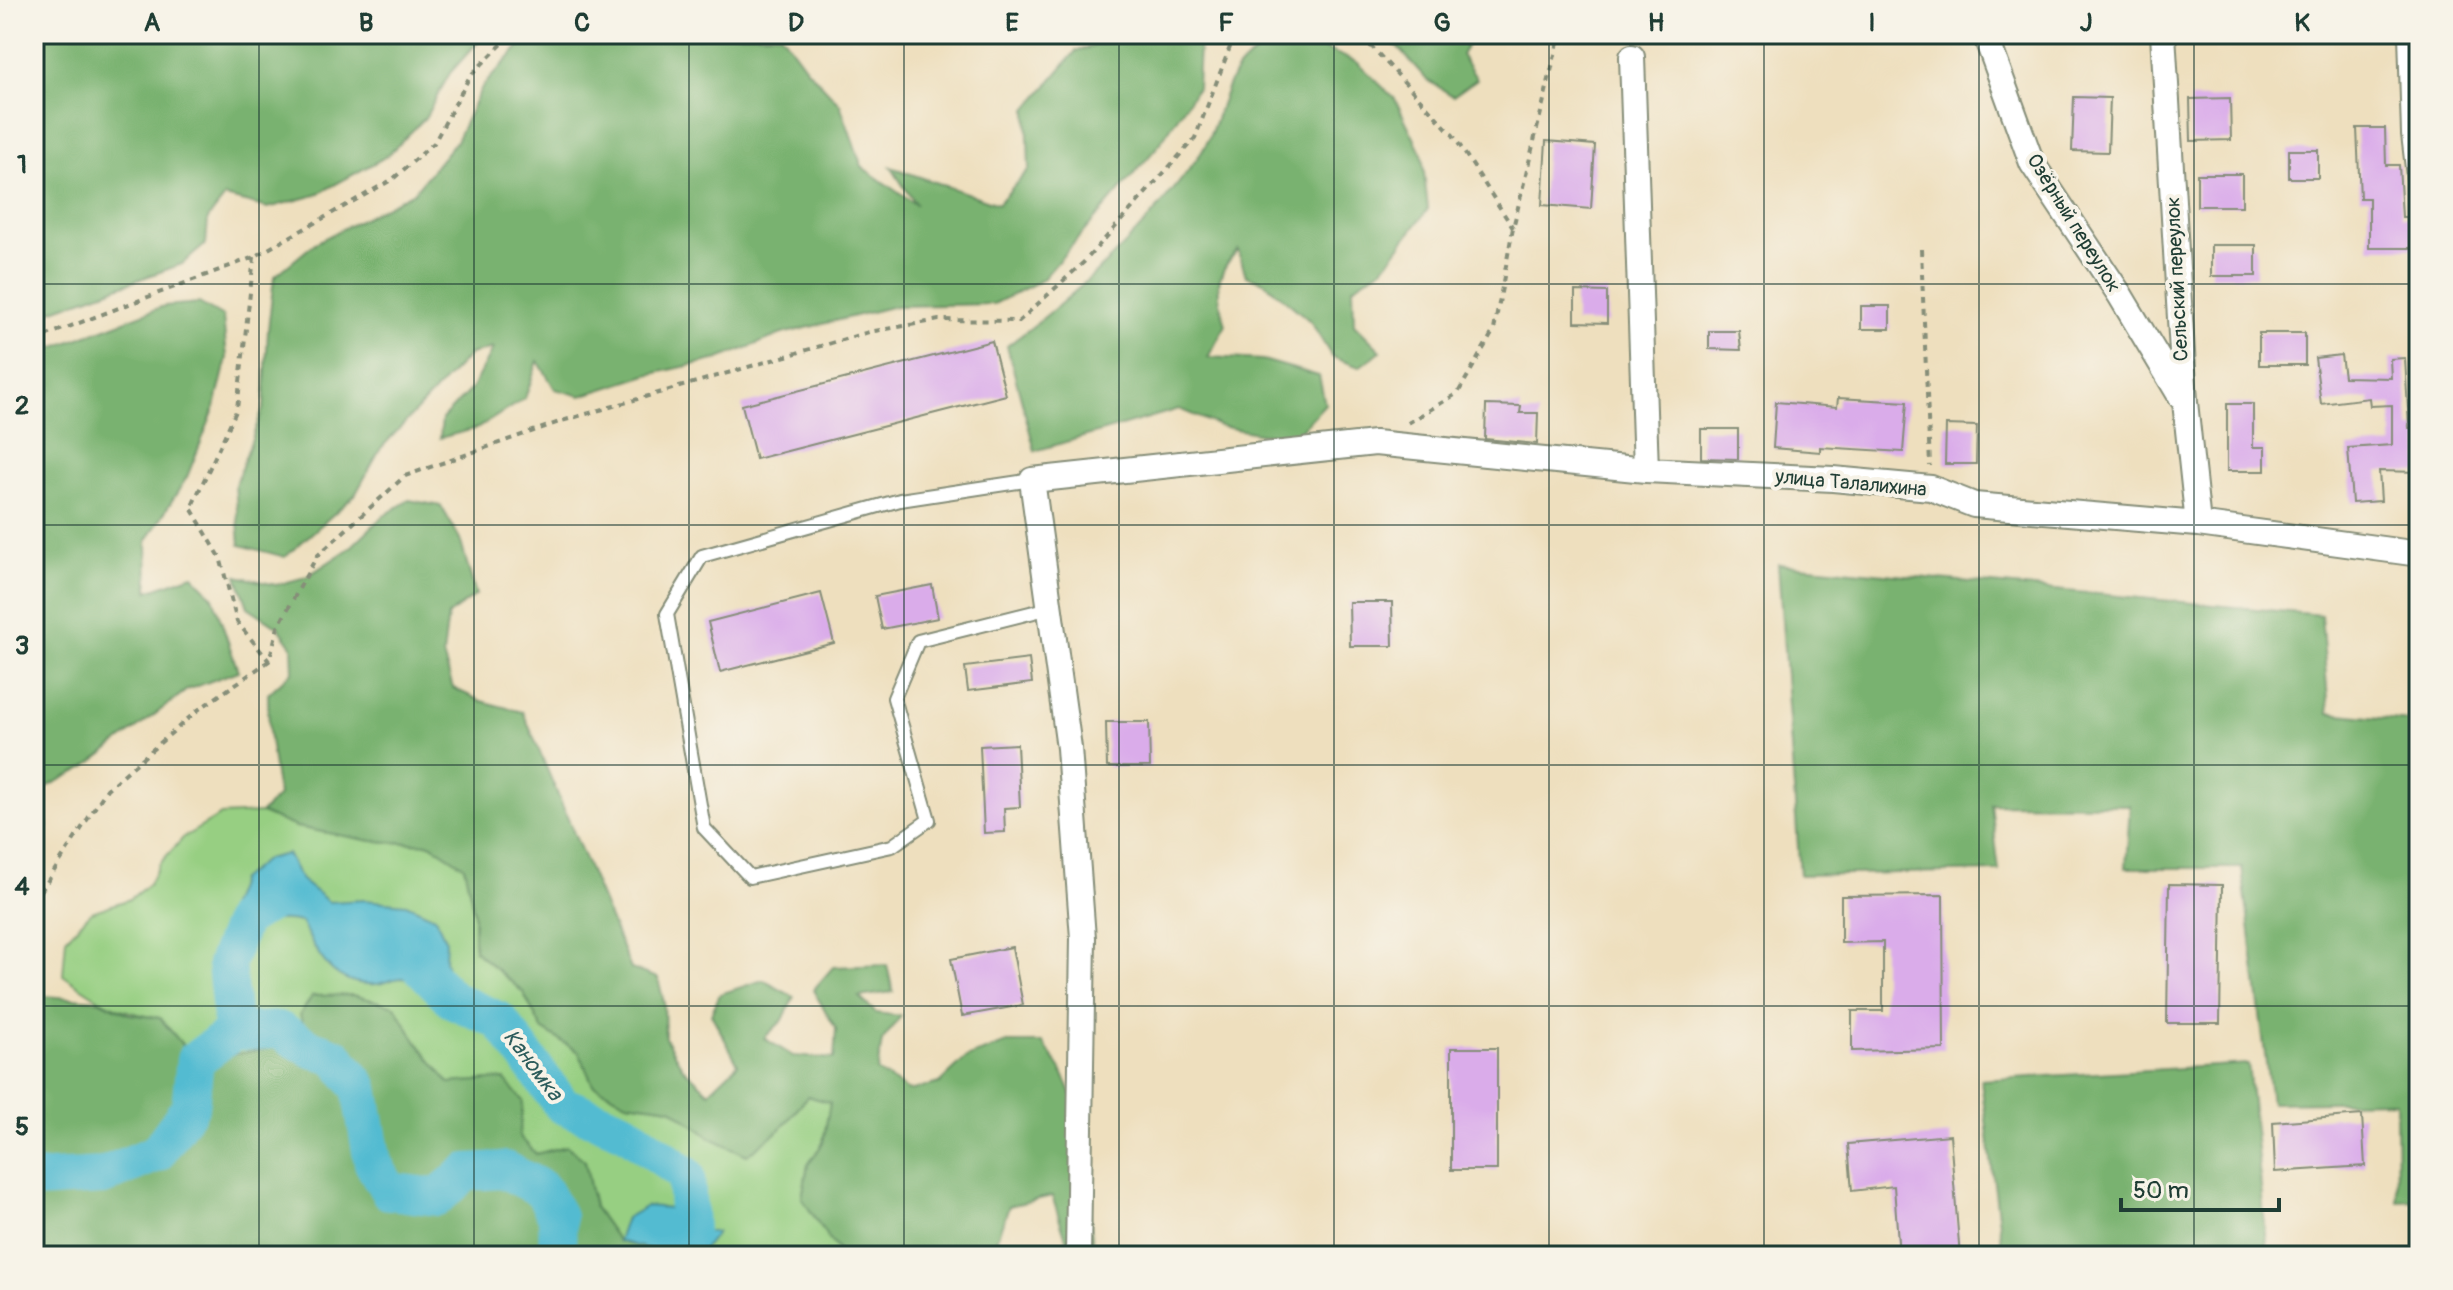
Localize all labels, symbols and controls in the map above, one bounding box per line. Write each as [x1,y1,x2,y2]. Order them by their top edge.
text: A [144,7,161,39]
text: B [359,7,373,39]
text: C [574,7,590,39]
text: D [788,7,804,39]
text: E [1005,7,1019,39]
text: F [1218,7,1234,39]
text: G [1433,7,1451,39]
text: H [1648,7,1664,39]
text: I [1868,7,1876,39]
text: J [2080,7,2092,39]
text: K [2294,7,2310,39]
text: 1 [17,149,27,181]
street label: Озёрный переулок [2021,149,2127,297]
street label: Сельский переулок [2160,196,2194,362]
text: 2 [15,390,29,422]
street label: улица Талалихина [1773,464,1928,502]
text: 3 [15,630,29,662]
text: 4 [14,871,30,903]
water label: Каномка [497,1024,570,1107]
text: 5 [15,1111,29,1143]
scale bar [2121,1162,2279,1212]
text: 50 m [2133,1176,2189,1205]

